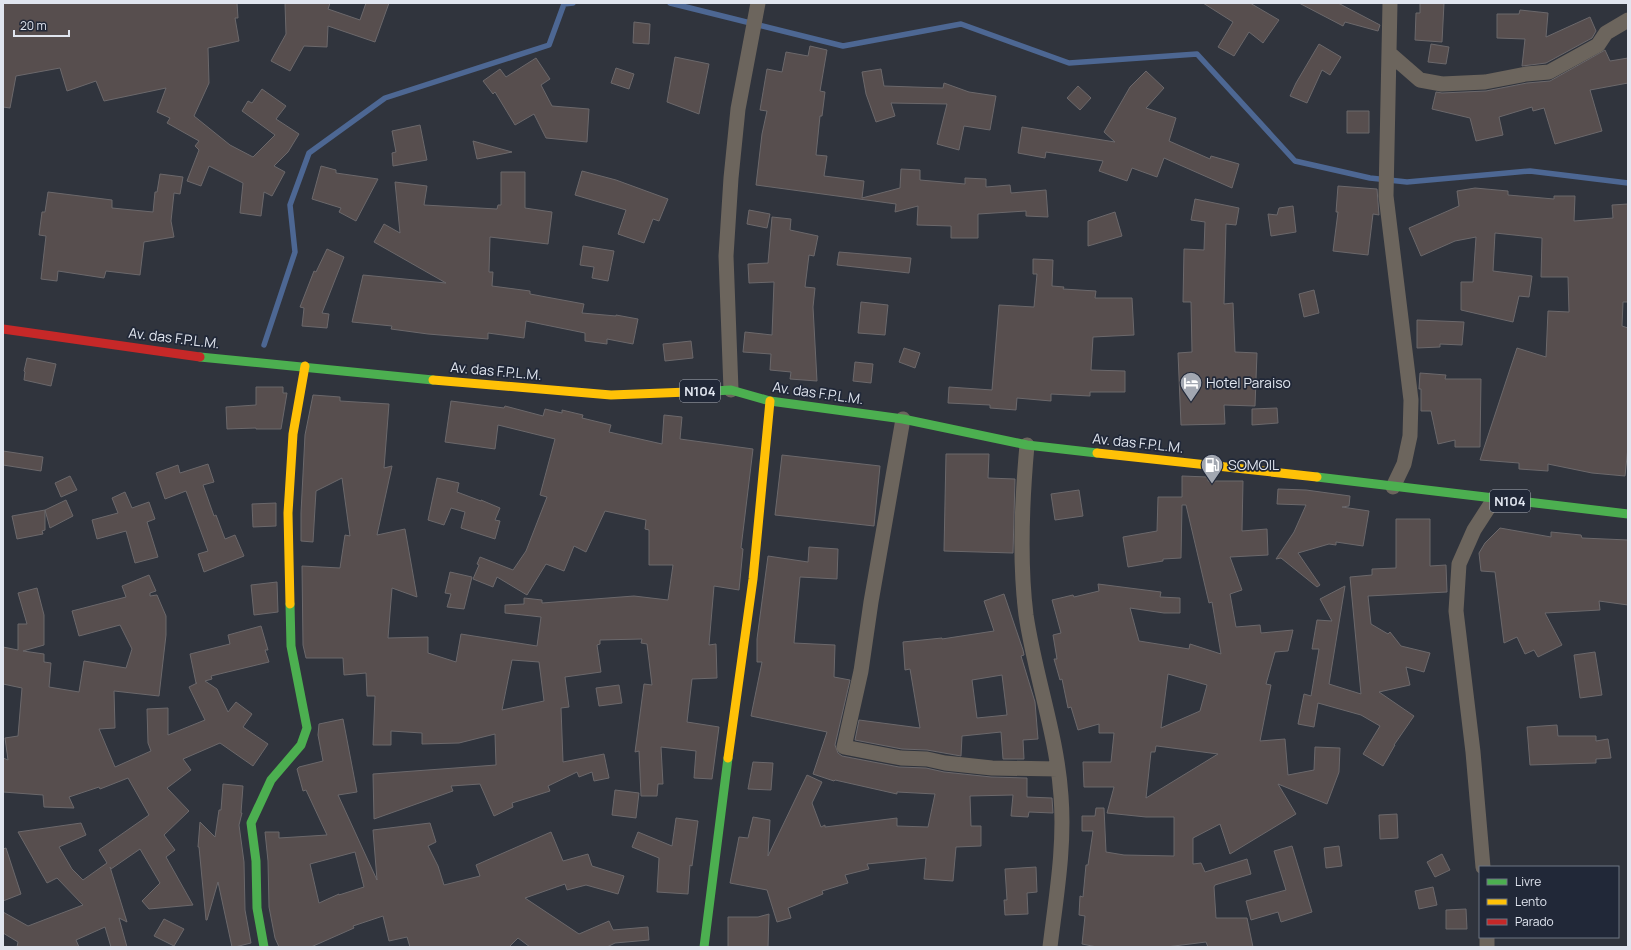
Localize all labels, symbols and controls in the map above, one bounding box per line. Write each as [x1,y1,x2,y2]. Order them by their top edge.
scale bar [14,12,69,38]
text: 20 m [20,17,47,34]
street label: Av. das F.P.L.M. [127,322,221,353]
street label: Av. das F.P.L.M. [450,357,543,384]
hotel icon: Hotel Paraiso [1178,370,1204,403]
place label: Hotel Paraiso [1206,373,1291,392]
street label: Av. das F.P.L.M. [771,377,865,408]
road number: N104 [680,380,720,402]
street label: Av. das F.P.L.M. [1091,428,1185,457]
fuel station icon: SOMOIL [1199,452,1225,485]
place label: SOMOIL [1228,455,1279,474]
road number: N104 [1490,490,1530,512]
legend [1479,866,1619,938]
text: Livre [1515,873,1541,890]
text: Lento [1515,893,1547,910]
text: Parado [1515,913,1554,930]

